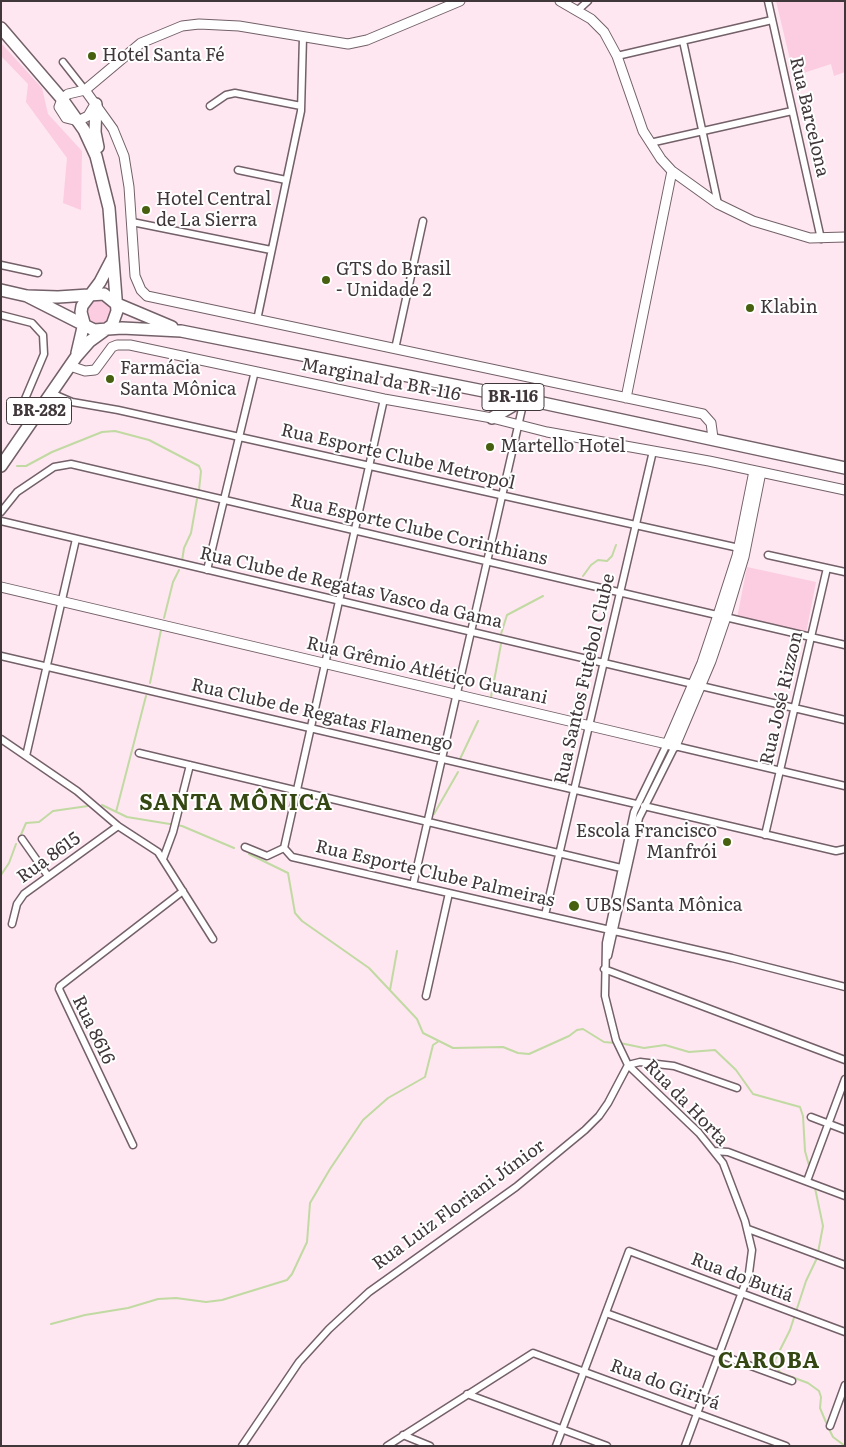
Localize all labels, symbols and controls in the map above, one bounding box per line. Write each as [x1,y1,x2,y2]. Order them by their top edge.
place label: Hotel Santa Fé [102,45,225,67]
marker: Hotel Santa Fé [86,50,98,62]
street label: Rua Barcelona [785,55,833,179]
place label: Hotel Central de La Sierra [156,189,271,232]
marker: Hotel Central de La Sierra [140,204,152,216]
place label: GTS do Brasil - Unidade 2 [336,259,451,302]
marker: GTS do Brasil - Unidade 2 [320,274,332,286]
place label: Klabin [760,297,818,319]
marker: Klabin [744,302,756,314]
street label: Marginal da BR-116 [299,354,463,406]
place label: Farmácia Santa Mônica [120,358,237,400]
marker: Farmácia Santa Mônica [104,373,116,385]
road number: BR-116 [482,384,544,411]
road number: BR-282 [6,398,72,424]
street label: Rua Esporte Clube Metropol [279,420,517,494]
place label: Martello Hotel [500,436,625,458]
marker: Martello Hotel [484,441,496,453]
street label: Rua Esporte Clube Corinthians [288,490,550,570]
street label: Rua Clube de Regatas Vasco da Gama [197,543,505,633]
street label: Rua Santos Futebol Clube [550,572,620,786]
street label: Rua José Rizzon [756,629,808,767]
street label: Rua Grêmio Atlético Guarani [304,633,550,709]
street label: Rua Clube de Regatas Flamengo [189,674,455,756]
district label: SANTA MÔNICA [138,791,334,817]
place label: Escola Francisco Manfrói [576,821,717,864]
street label: Rua 8615 [13,828,85,888]
street label: Rua Esporte Clube Palmeiras [313,836,557,912]
marker: Escola Francisco Manfrói [721,836,733,848]
place label: UBS Santa Mônica [585,895,742,917]
marker: UBS Santa Mônica [567,899,581,913]
street label: Rua 8616 [67,992,119,1068]
street label: Rua da Horta [639,1055,733,1151]
street label: Rua Luiz Floriani Júnior [369,1135,549,1275]
street label: Rua do Butiá [688,1249,796,1307]
district label: CAROBA [717,1349,821,1375]
street label: Rua do Girivá [607,1355,723,1415]

